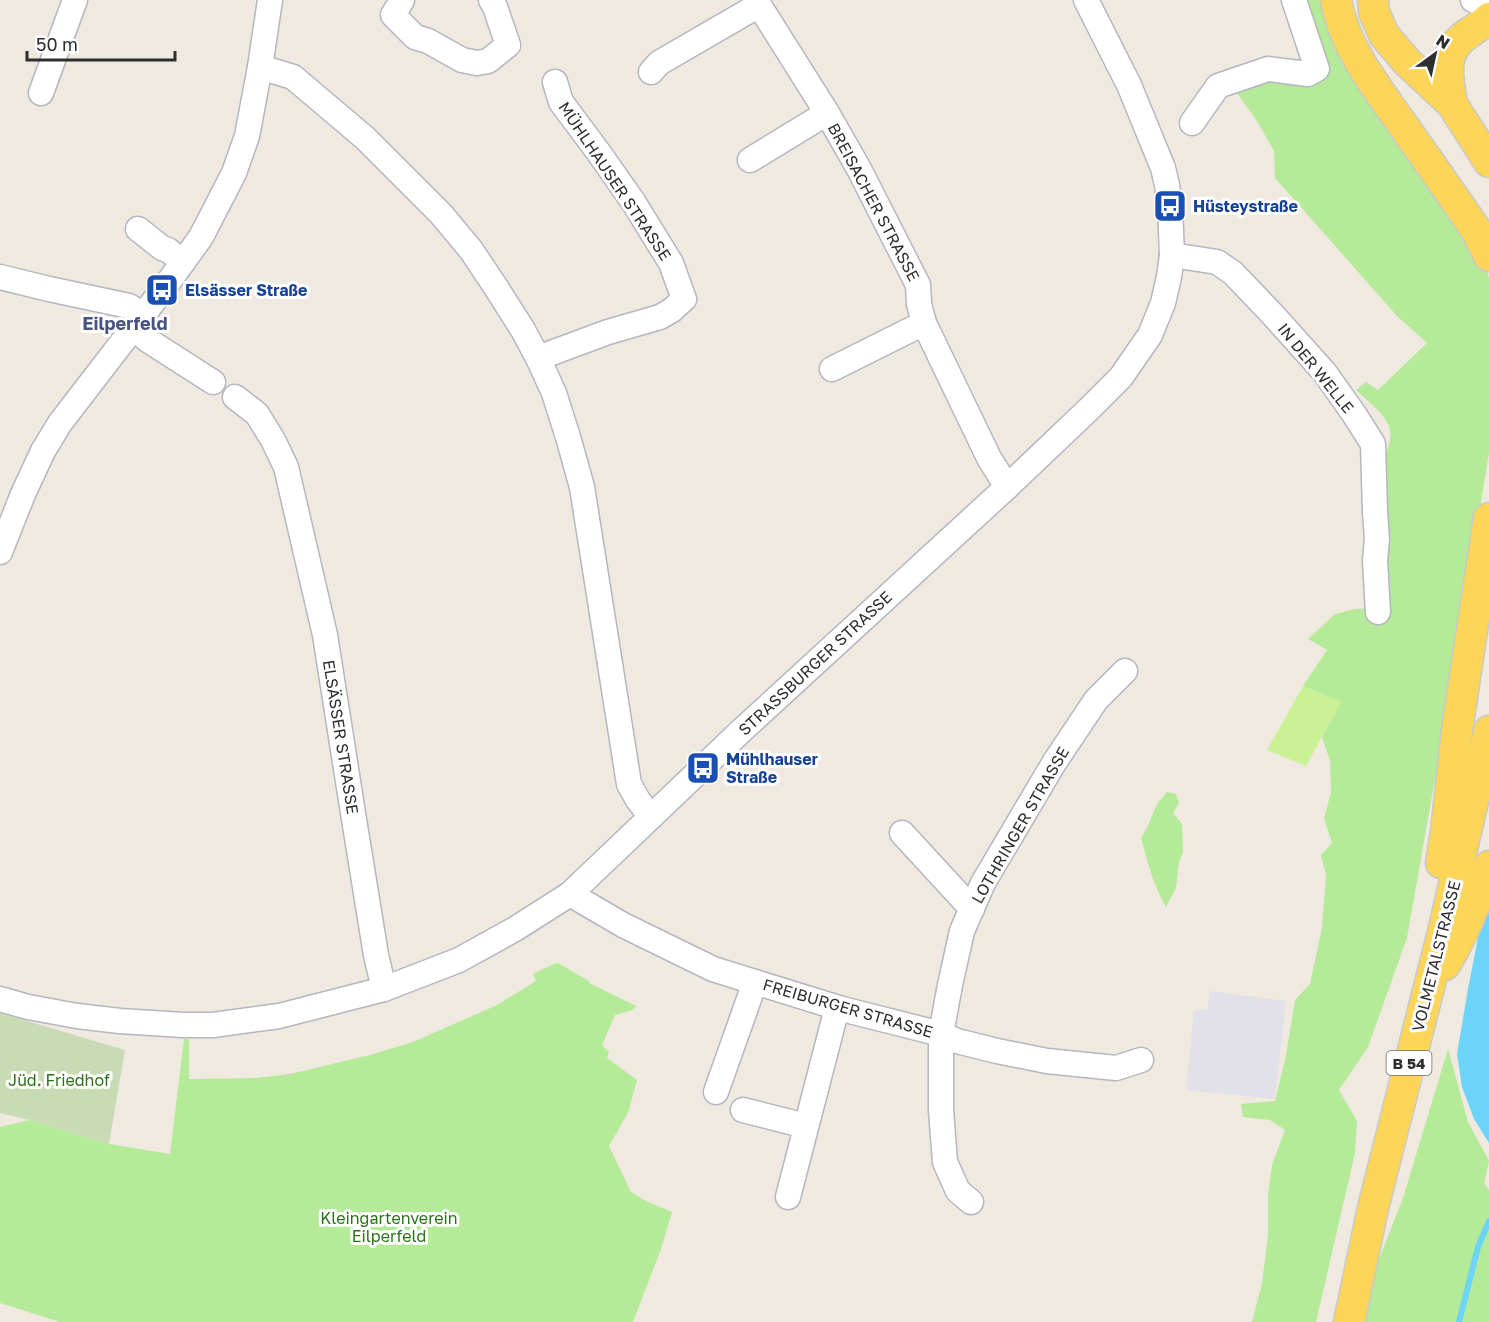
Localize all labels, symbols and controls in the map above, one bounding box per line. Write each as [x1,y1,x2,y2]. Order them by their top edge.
scale bar [27,24,176,62]
north arrow [1405,24,1465,84]
text: N [1433,30,1454,53]
text: 50 m [36,33,78,55]
street label: MÜHLHAUSER STRASSE [554,98,676,264]
street label: BREISACHER STRASSE [824,120,924,284]
bus stop icon: Hüsteystraße [1152,188,1188,224]
place label: Hüsteystraße [1193,196,1298,216]
bus stop icon: Elsässer Straße [144,272,180,308]
place label: Elsässer Straße [185,280,307,300]
district label: Eilperfeld [82,312,168,334]
street label: IN DER WELLE [1274,319,1358,417]
street label: STRASSBURGER STRASSE [734,587,896,739]
street label: ELSÄSSER STRASSE [319,658,363,816]
street label: LOTHRINGER STRASSE [967,743,1073,907]
place label: Mühlhauser Straße [726,749,818,787]
bus stop icon: Mühlhauser Straße [685,750,721,786]
street label: VOLMETALSTRASSE [1408,878,1464,1034]
street label: FREIBURGER STRASSE [761,974,935,1042]
road number: B 54 [1386,1051,1432,1075]
park label: Jüd. Friedhof [8,1070,110,1090]
park label: Kleingartenverein Eilperfeld [320,1208,458,1246]

